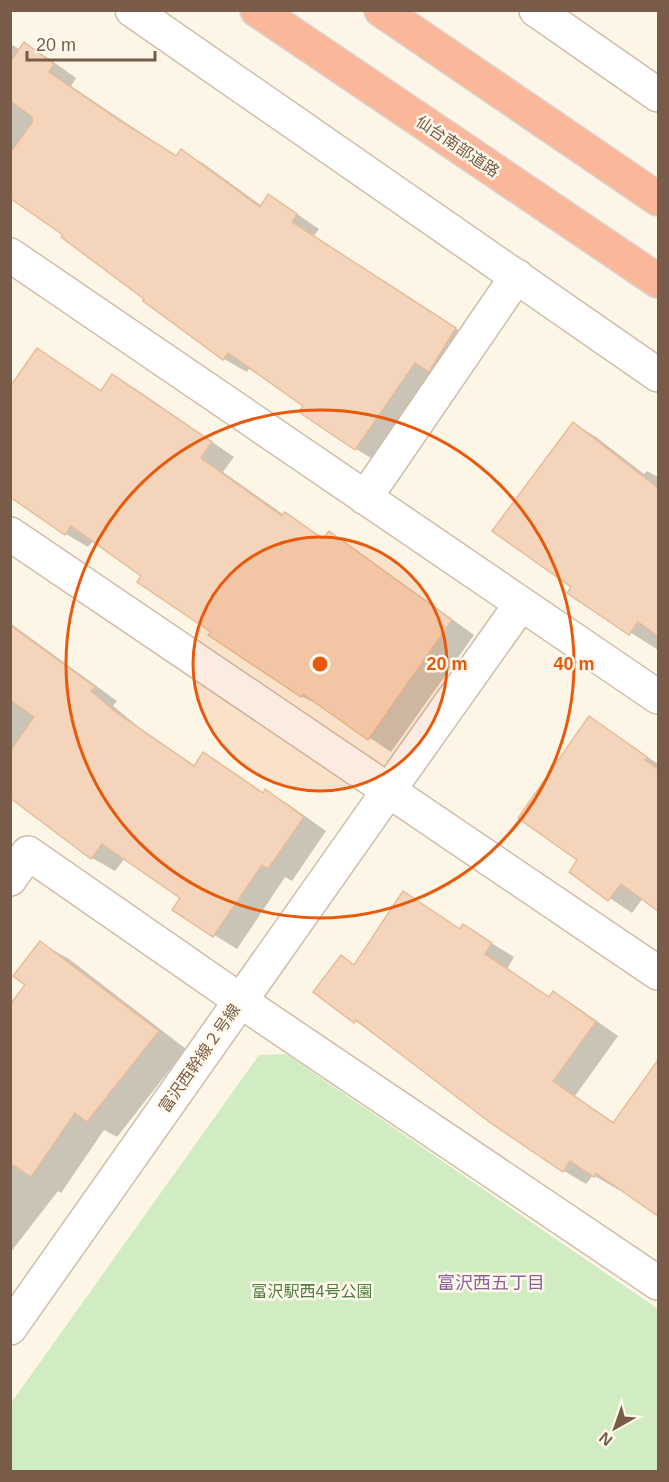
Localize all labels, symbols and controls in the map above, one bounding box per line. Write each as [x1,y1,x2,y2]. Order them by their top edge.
scale bar [27,24,154,62]
text: 20 m [36,35,76,55]
street label: 仙台南部道路 [413,113,502,180]
centre of rings [310,654,330,674]
text: 20 m [426,654,468,674]
text: 40 m [553,654,595,674]
street label: 富沢西幹線２号線 [156,1001,243,1116]
district label: 富沢西五丁目 [437,1273,545,1293]
park label: 富沢駅西4号公園 [252,1283,372,1300]
north arrow [585,1398,645,1458]
text: N [596,1429,616,1449]

